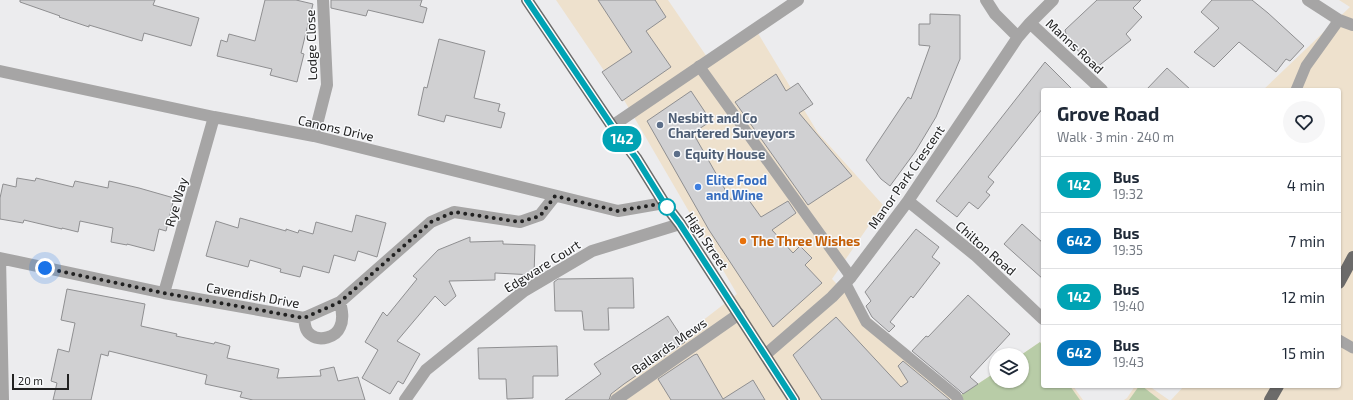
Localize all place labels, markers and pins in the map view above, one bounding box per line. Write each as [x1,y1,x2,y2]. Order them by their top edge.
place label: Nesbitt and Co Chartered Surveyors [668,110,795,141]
marker: Nesbitt and Co Chartered Surveyors [655,120,665,130]
place label: Equity House [685,146,765,162]
marker: Equity House [672,149,682,159]
place label: Elite Food and Wine [706,172,767,203]
marker: Elite Food and Wine [693,182,703,192]
unlabelled marker [658,198,676,216]
place label: The Three Wishes [751,233,860,249]
marker: The Three Wishes [738,236,748,246]

